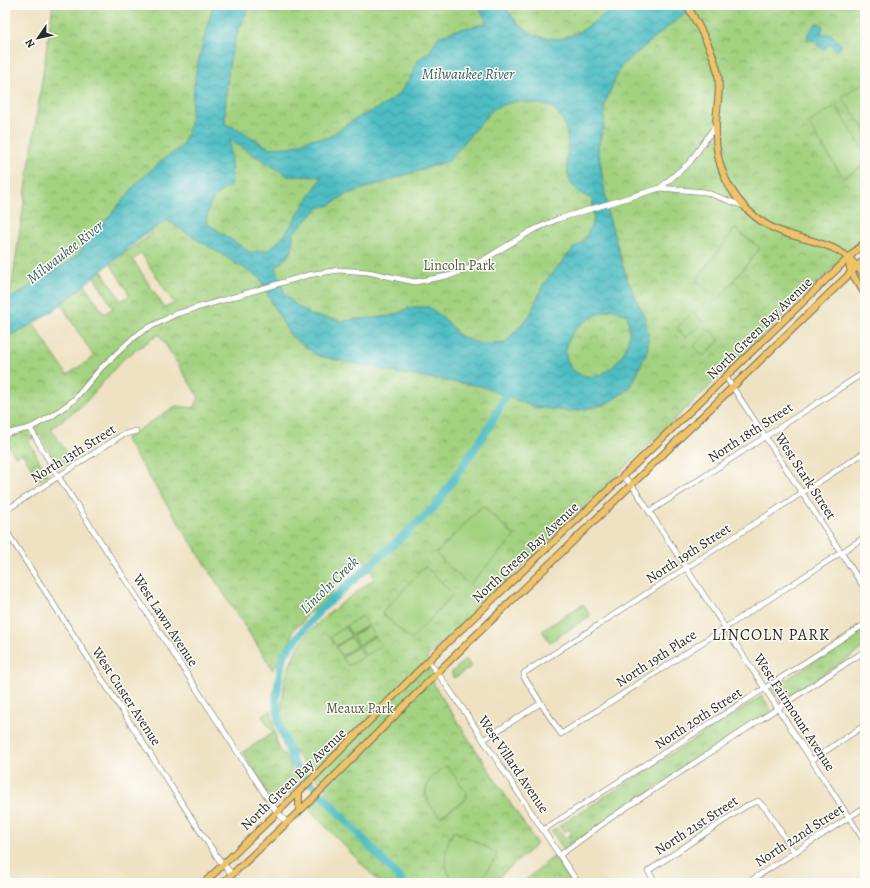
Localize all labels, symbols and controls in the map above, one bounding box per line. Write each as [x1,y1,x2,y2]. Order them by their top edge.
north arrow [18,18,58,58]
text: N [22,36,39,51]
water label: Milwaukee River [422,64,515,84]
water label: Milwaukee River [22,215,108,288]
park label: Lincoln Park [423,256,495,275]
street label: North Green Bay Avenue [703,273,816,384]
street label: North 18th Street [704,398,797,467]
street label: North 13th Street [27,419,120,487]
street label: West Stark Street [770,429,841,523]
street label: North Green Bay Avenue [468,498,583,607]
street label: North 19th Street [642,519,735,588]
water label: Lincoln Creek [295,552,363,618]
street label: West Lawn Avenue [128,570,203,670]
district label: LINCOLN PARK [712,624,830,646]
street label: North 19th Place [612,625,700,692]
street label: West Custer Avenue [87,642,166,749]
street label: West Fairmount Avenue [749,649,840,775]
street label: North 20th Street [651,683,746,754]
park label: Meaux Park [326,699,394,718]
street label: West Villard Avenue [473,711,553,817]
street label: North Green Bay Avenue [237,724,350,835]
street label: North 21st Street [651,791,742,859]
street label: North 22nd Street [751,799,848,871]

